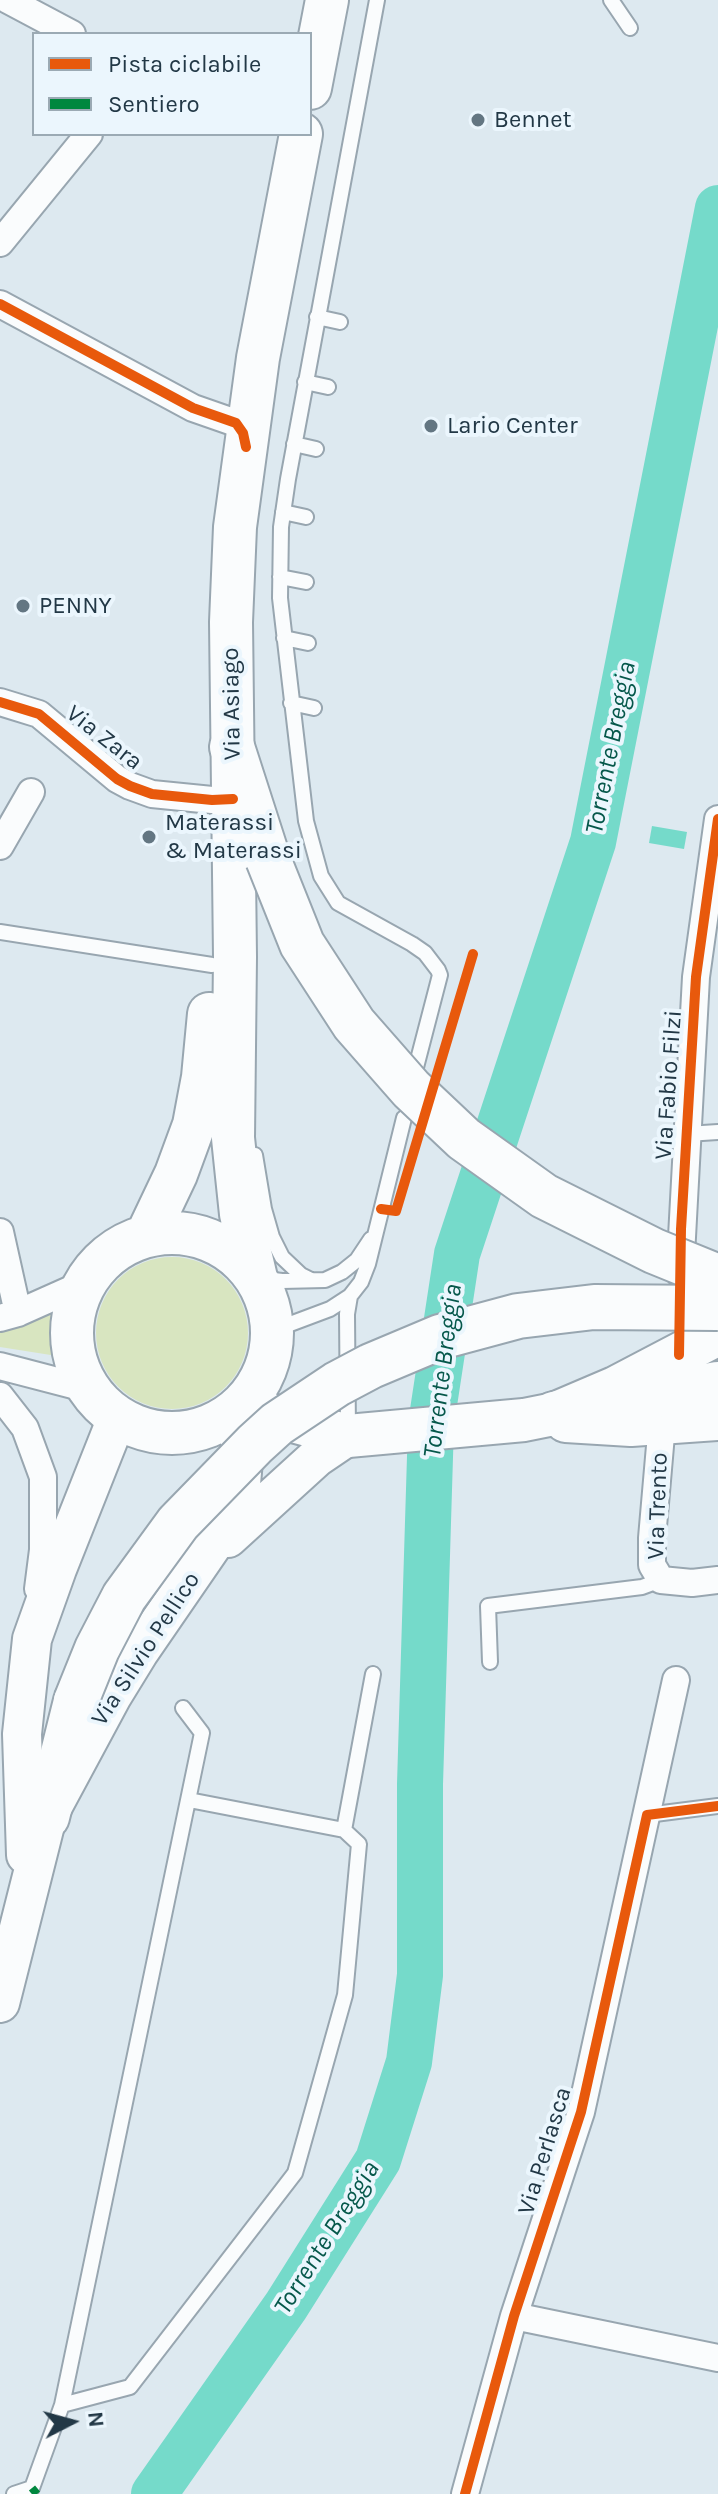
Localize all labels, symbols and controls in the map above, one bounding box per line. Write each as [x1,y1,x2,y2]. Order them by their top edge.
legend [32,32,312,136]
text: Pista ciclabile [108,50,261,78]
text: Sentiero [108,90,200,118]
place label: Bennet [494,106,572,134]
marker: Bennet [469,111,487,129]
place label: Lario Center [447,412,578,440]
marker: Lario Center [422,417,440,435]
place label: PENNY [39,592,112,620]
marker: PENNY [14,597,32,615]
street label: Via Asiago [217,647,247,761]
water label: Torrente Breggia [579,659,643,837]
street label: Via Zara [60,699,148,777]
place label: Materassi & Materassi [165,809,302,865]
marker: Materassi & Materassi [140,828,158,846]
street label: Via Fabio Filzi [649,1009,689,1161]
water label: Torrente Breggia [417,1282,469,1460]
street label: Via Trento [642,1452,674,1560]
street label: Via Silvio Pellico [86,1567,206,1731]
street label: Via Perlasca [512,2084,578,2218]
water label: Torrente Breggia [267,2156,387,2320]
north arrow [32,2382,112,2462]
text: N [82,2410,110,2429]

